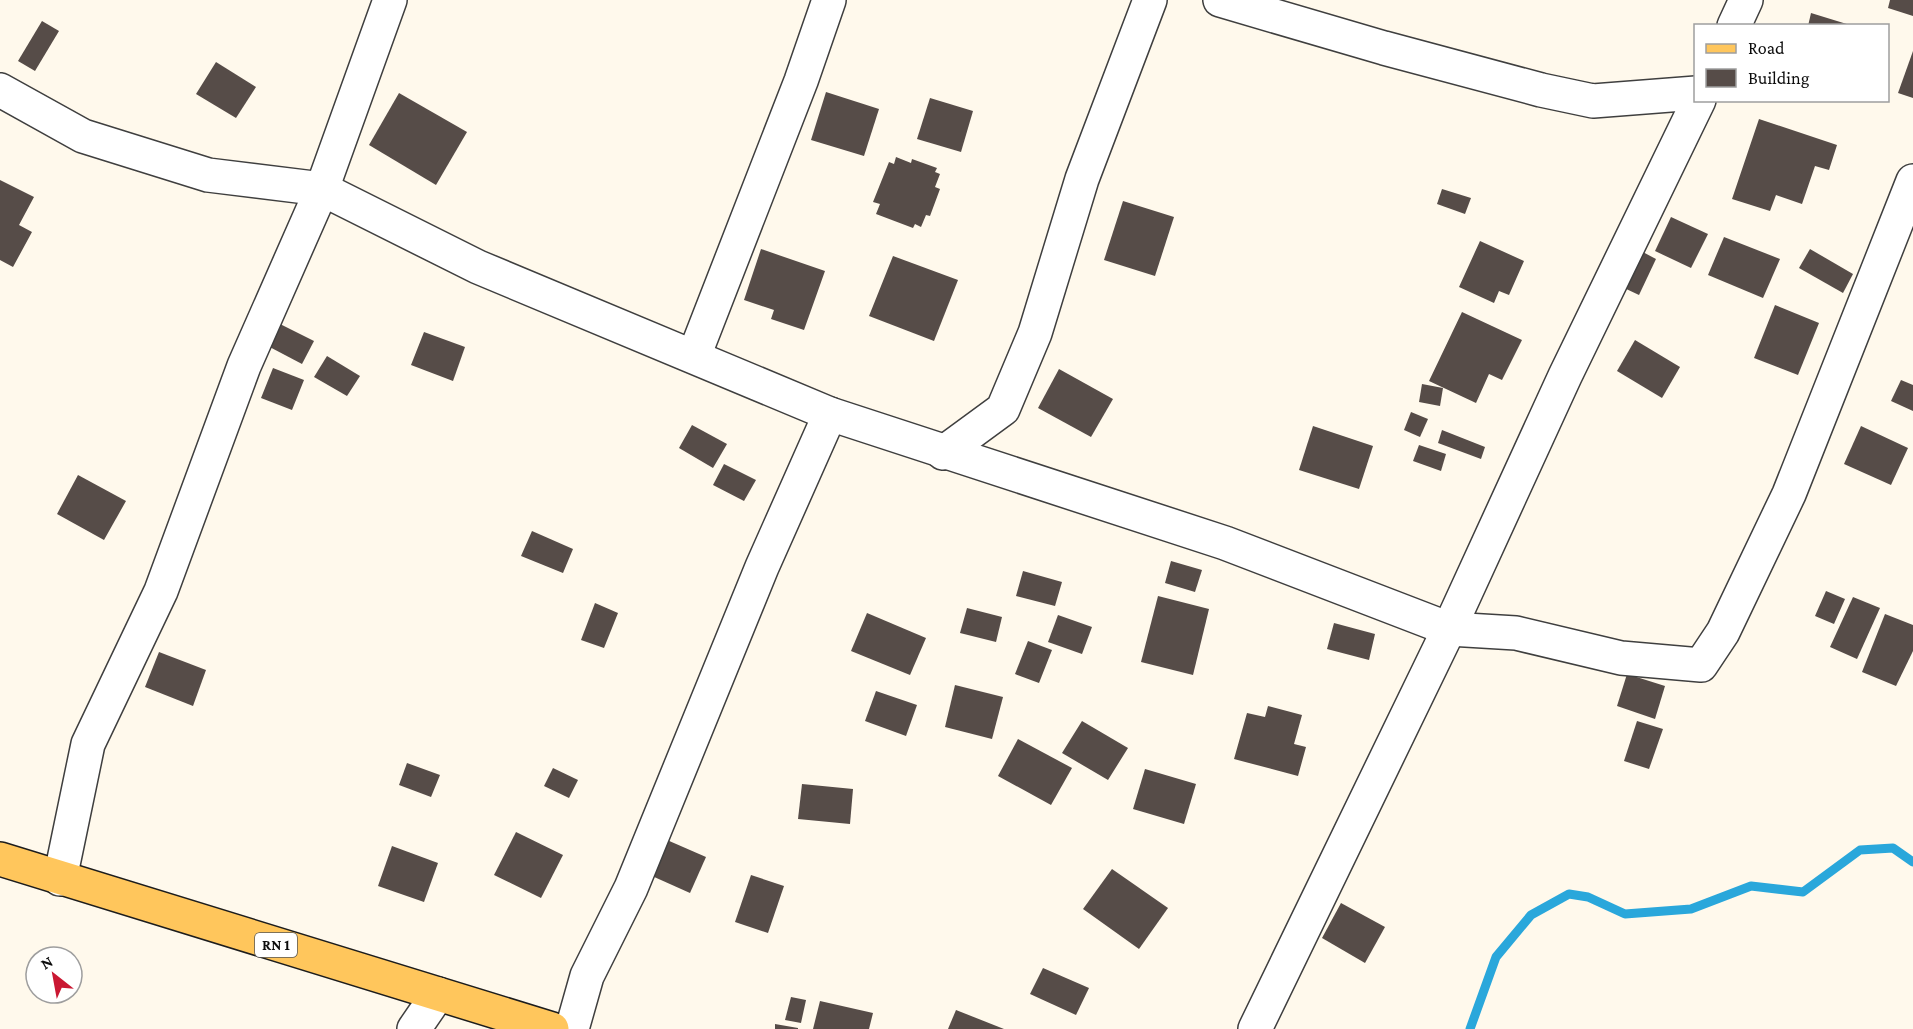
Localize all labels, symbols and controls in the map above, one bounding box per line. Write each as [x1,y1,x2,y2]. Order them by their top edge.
legend [1694,24,1889,102]
text: Road [1748,38,1785,58]
text: Building [1748,68,1810,88]
road number: RN 1 [255,933,297,957]
north arrow [24,945,84,1005]
text: N [37,952,56,973]

